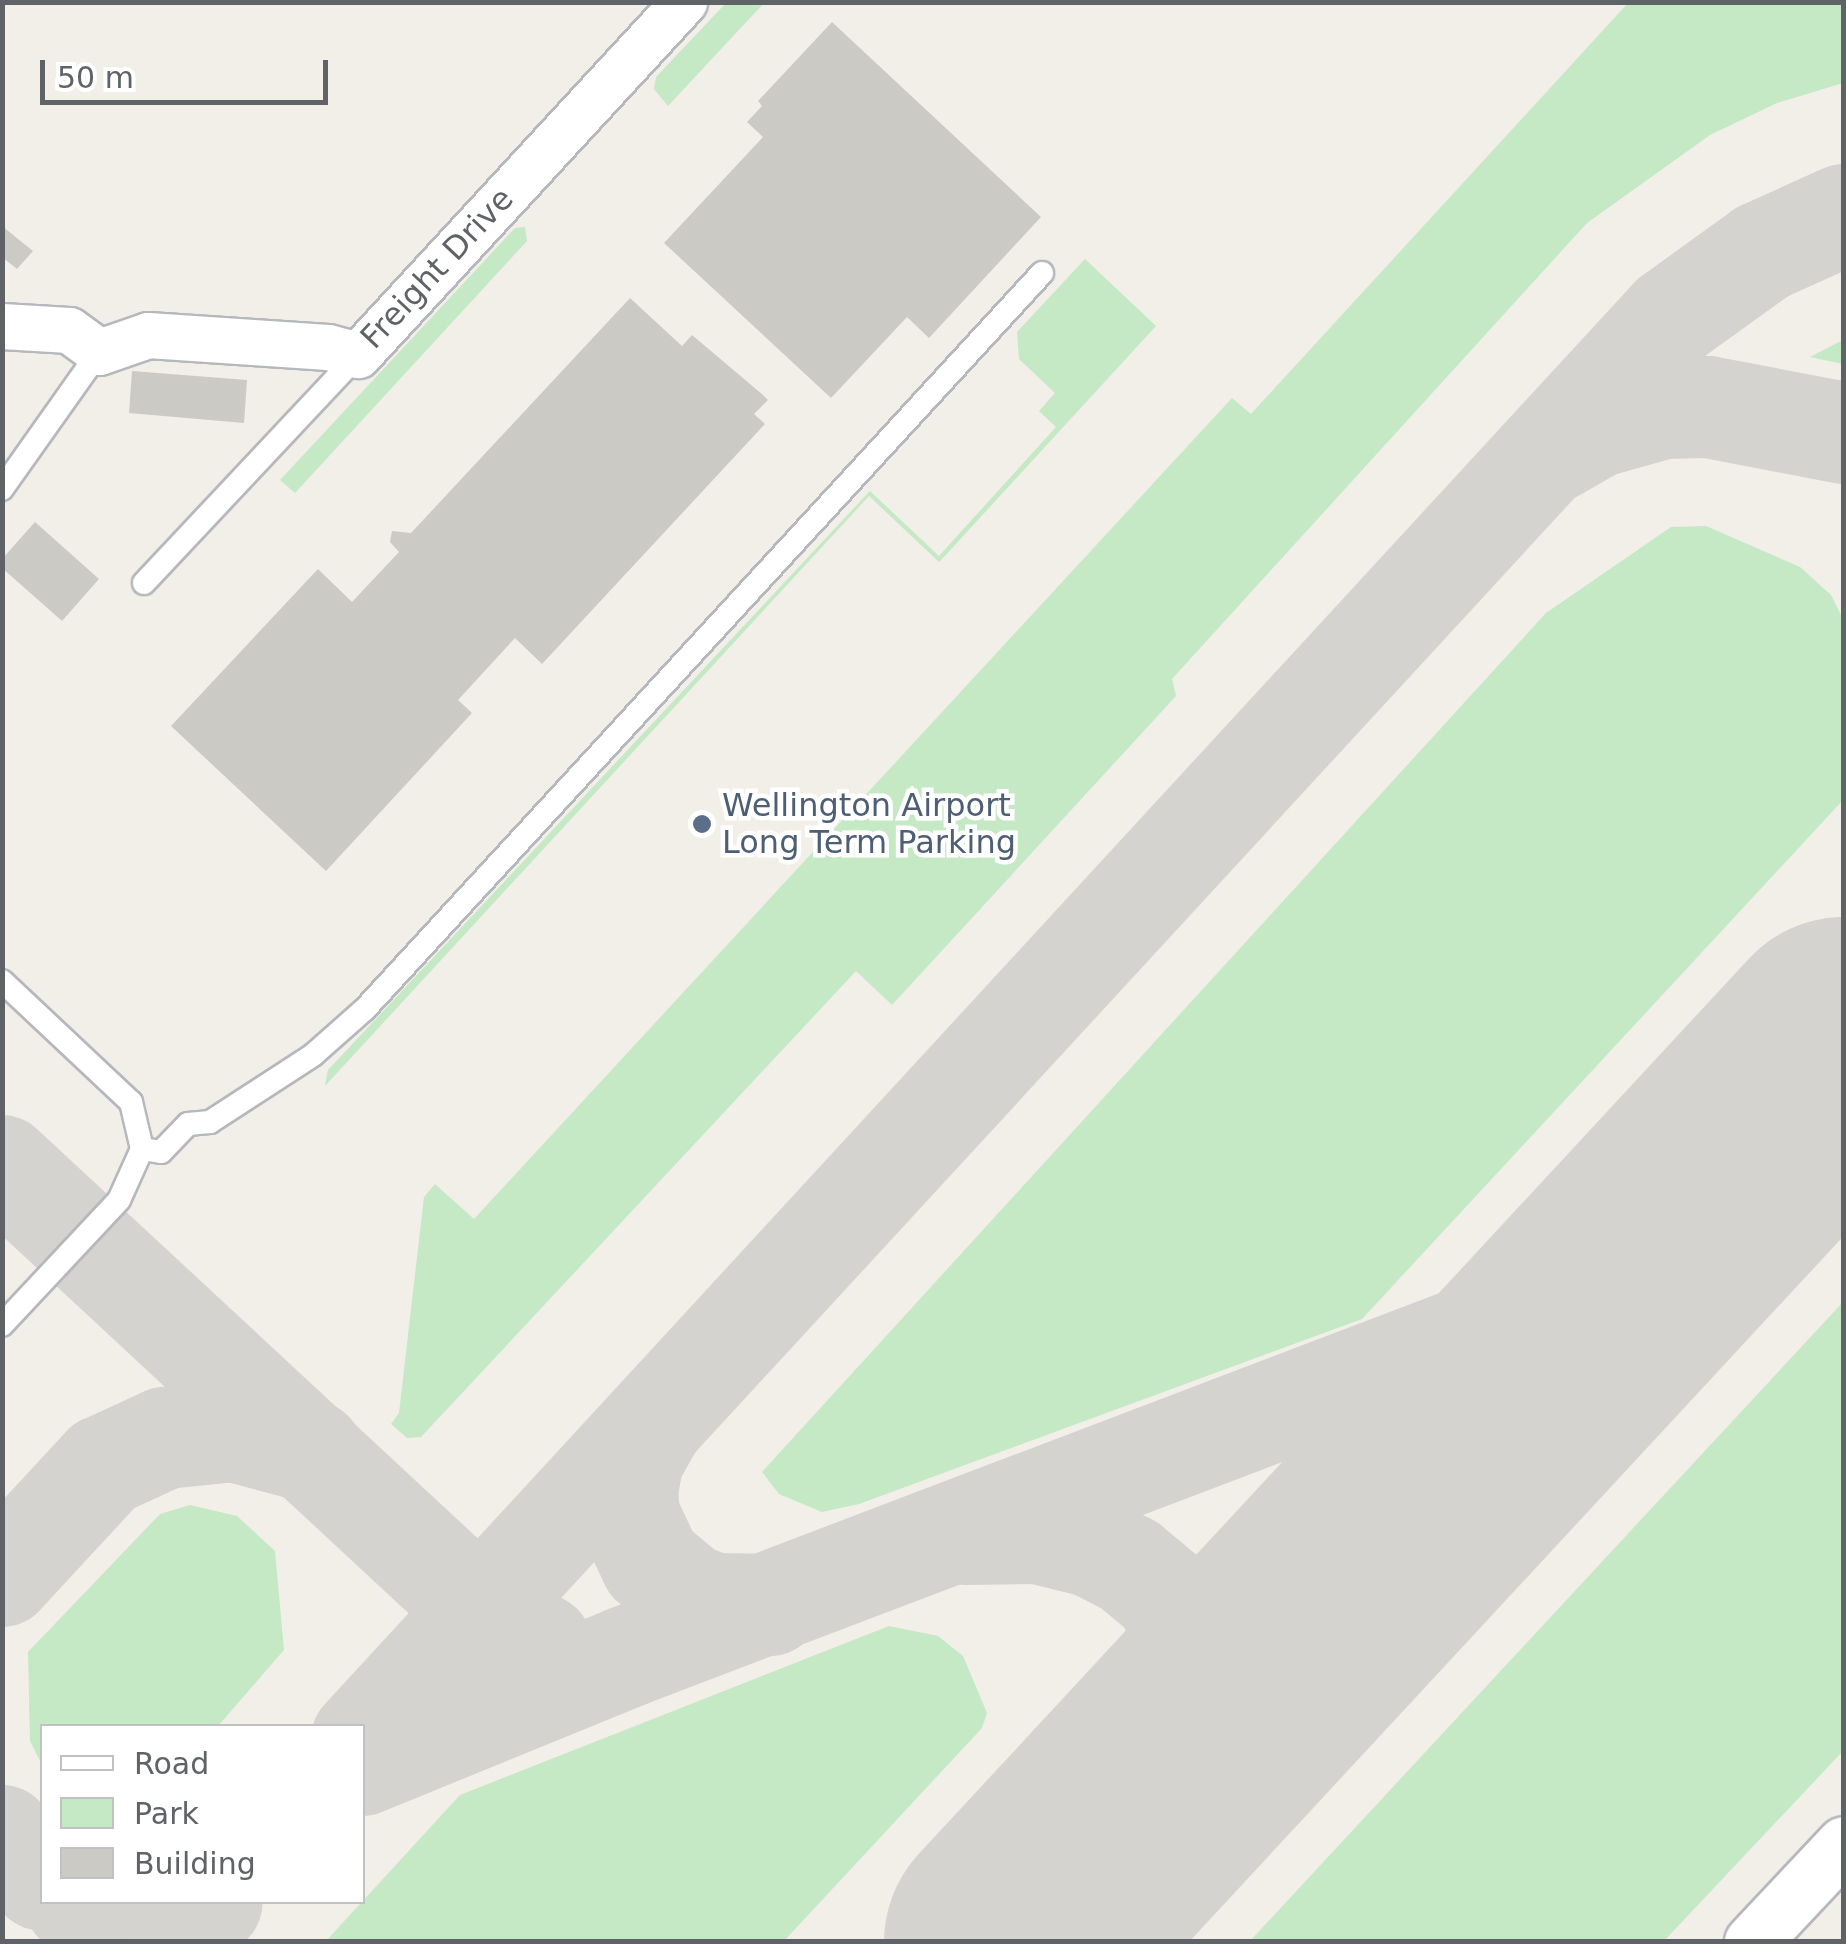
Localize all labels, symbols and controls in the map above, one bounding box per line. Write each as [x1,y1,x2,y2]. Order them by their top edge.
scale bar [45,40,332,102]
text: 50 m [57,60,134,95]
street label: Freight Drive [353,180,521,356]
place label: Wellington Airport Long Term Parking [722,787,1016,862]
marker: Wellington Airport Long Term Parking [691,813,713,835]
legend [40,1724,365,1904]
text: Road [134,1746,209,1781]
text: Park [134,1796,199,1831]
text: Building [134,1846,256,1881]

